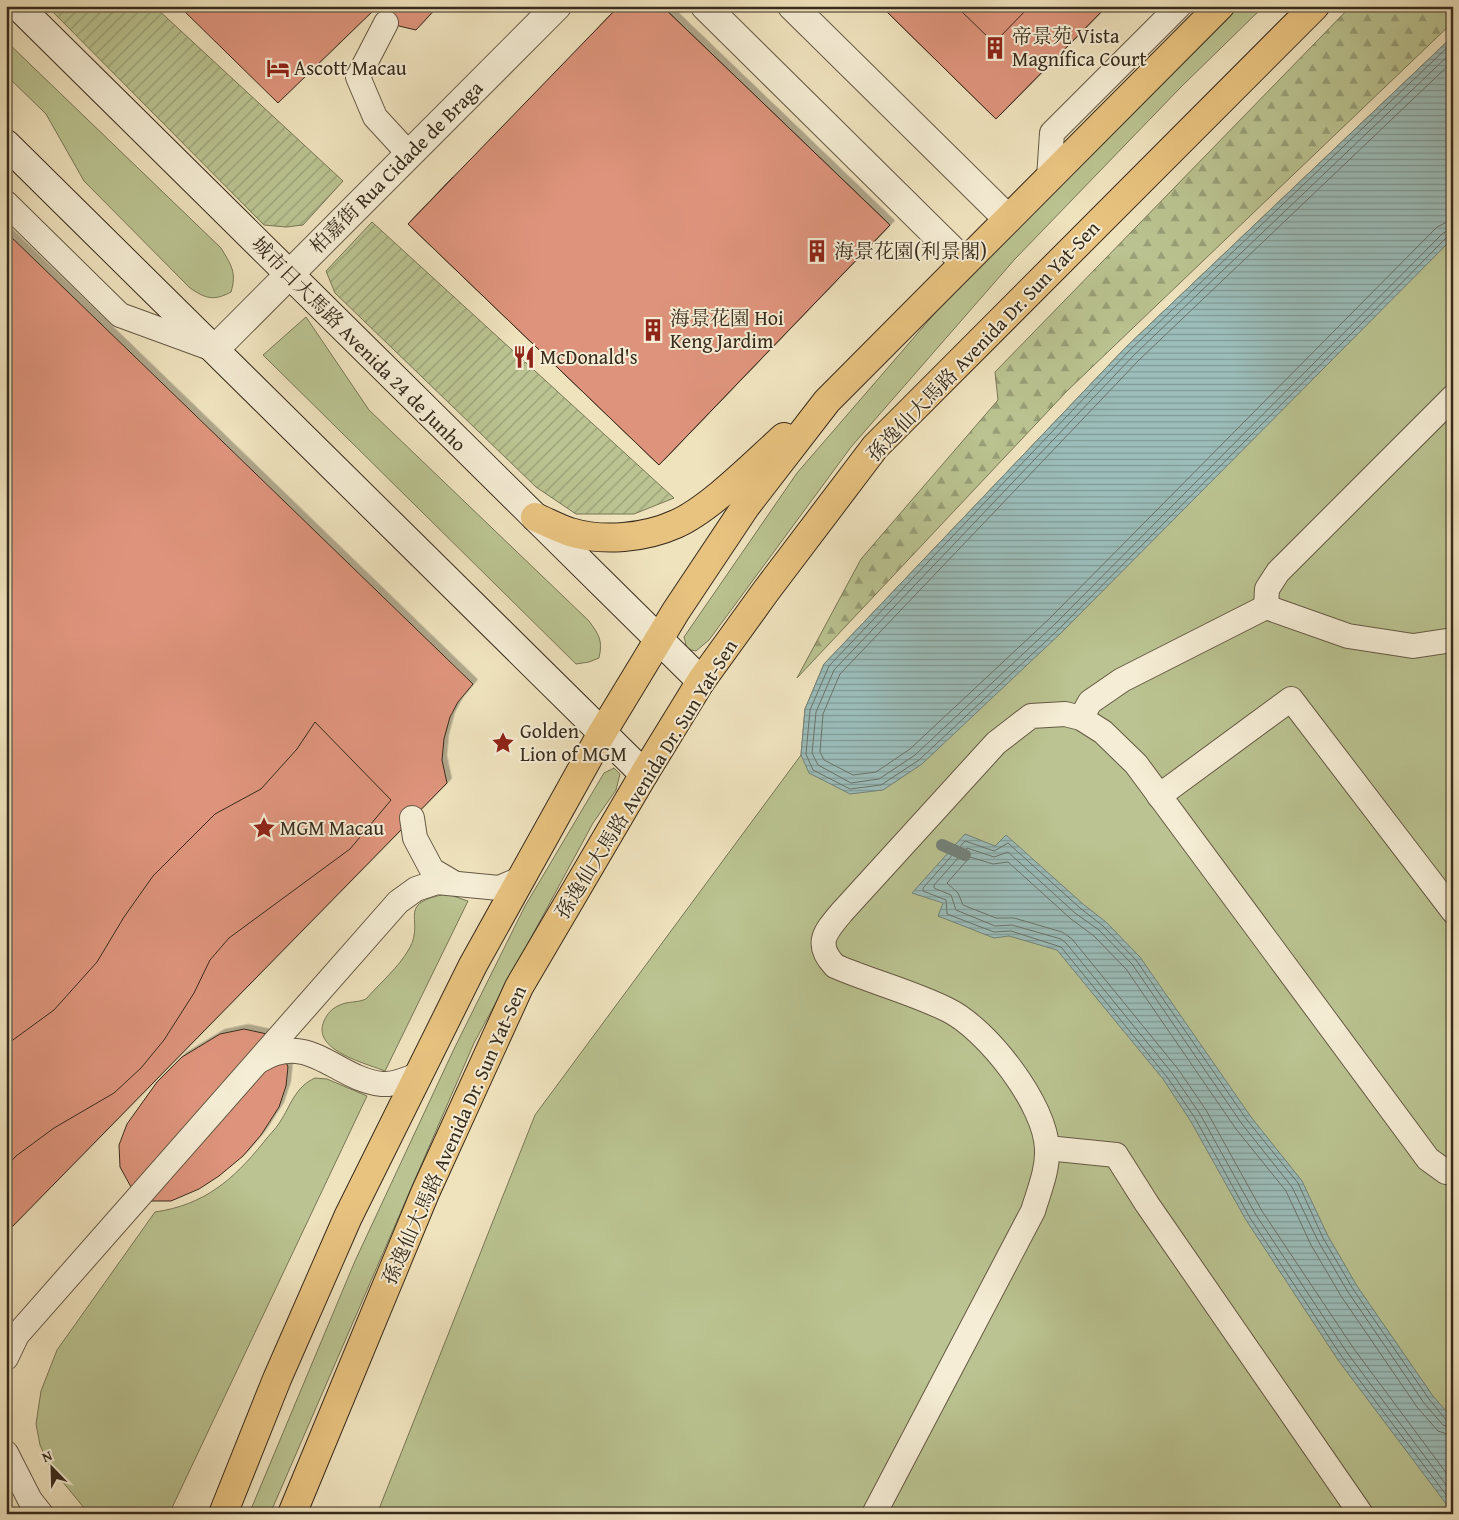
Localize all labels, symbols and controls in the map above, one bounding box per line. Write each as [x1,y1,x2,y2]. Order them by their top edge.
place label: 帝景苑 Vista Magnífica Court [1012,21,1147,73]
building icon: 帝景苑 Vista Magnífica Court [982,35,1008,61]
place label: Ascott Macau [294,53,407,82]
hotel icon: Ascott Macau [265,55,291,81]
street label: 柏嘉街 Rua Cidade de Braga [303,73,489,260]
street label: 孫逸仙大馬路 Avenida Dr. Sun Yat-Sen [859,214,1106,468]
street label: 城市日大馬路 Avenida 24 de Junho [245,230,473,458]
place label: 海景花園(利景閣) [834,236,987,265]
building icon: 海景花園(利景閣) [804,238,830,264]
place label: 海景花園 Hoi Keng Jardim [670,303,784,355]
building icon: 海景花園 Hoi Keng Jardim [640,317,666,343]
place label: McDonald's [540,342,638,371]
restaurant icon: McDonald's [511,344,537,370]
street label: 孫逸仙大馬路 Avenida Dr. Sun Yat-Sen [547,633,744,924]
place label: Golden Lion of MGM [520,716,627,768]
place icon: Golden Lion of MGM [490,730,516,756]
place label: MGM Macau [280,813,384,842]
place icon: MGM Macau [251,815,277,841]
street label: 孫逸仙大馬路 Avenida Dr. Sun Yat-Sen [374,981,533,1289]
north arrow [28,1442,78,1492]
text: N [39,1445,56,1467]

